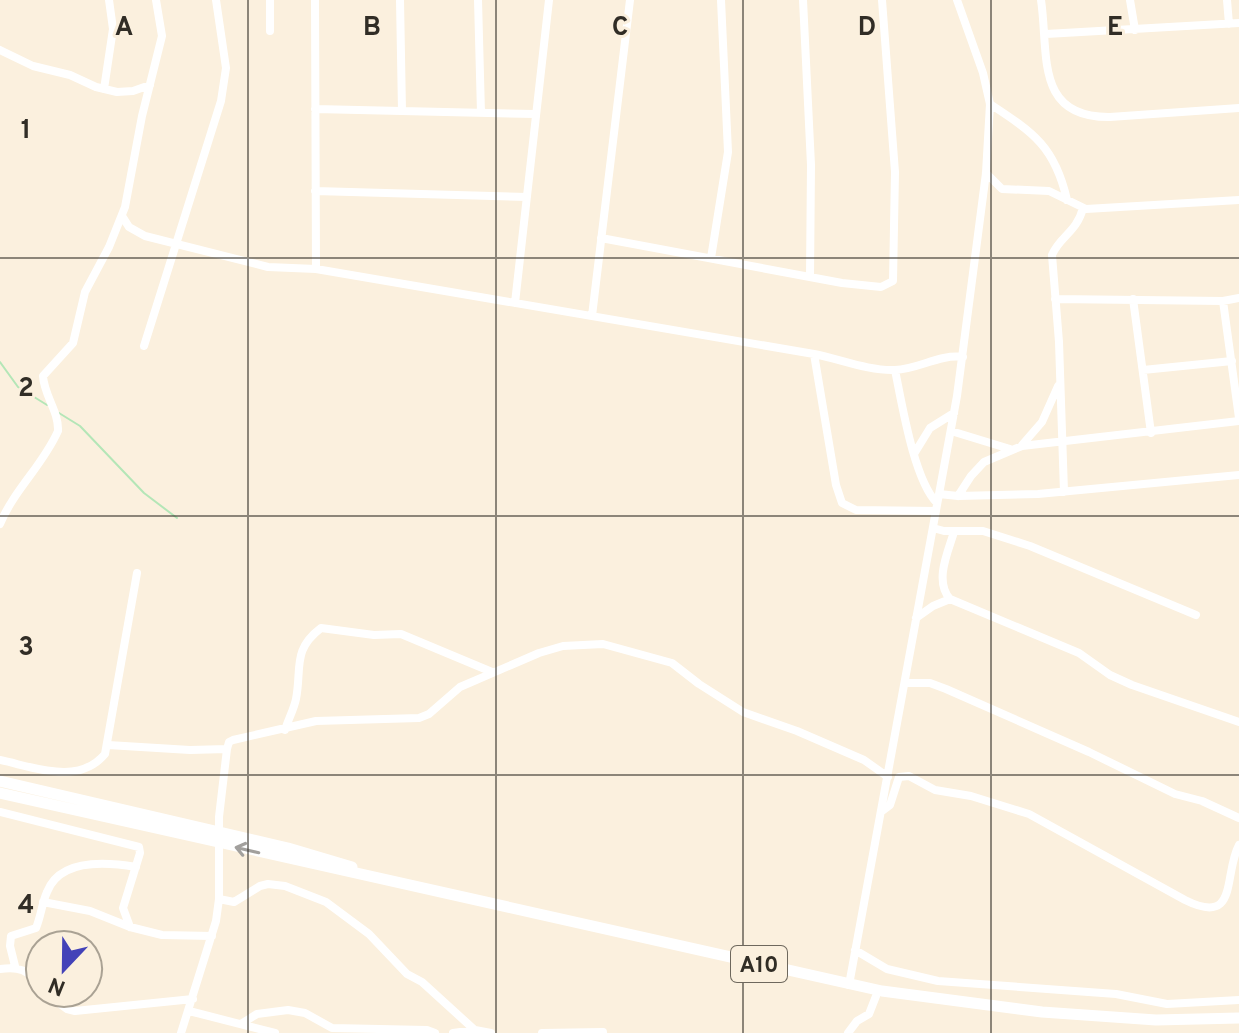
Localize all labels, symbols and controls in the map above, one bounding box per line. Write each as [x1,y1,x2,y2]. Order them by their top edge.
text: A [115,12,133,45]
text: B [363,12,381,45]
text: C [612,12,628,45]
text: D [858,12,876,45]
text: E [1107,12,1123,45]
text: 1 [21,115,31,148]
text: 2 [18,373,34,406]
text: 3 [18,632,34,665]
one-way arrow [235,842,261,857]
text: 4 [18,890,34,923]
north arrow [24,929,104,1009]
road number: A10 [731,946,787,982]
text: N [45,970,70,1001]

